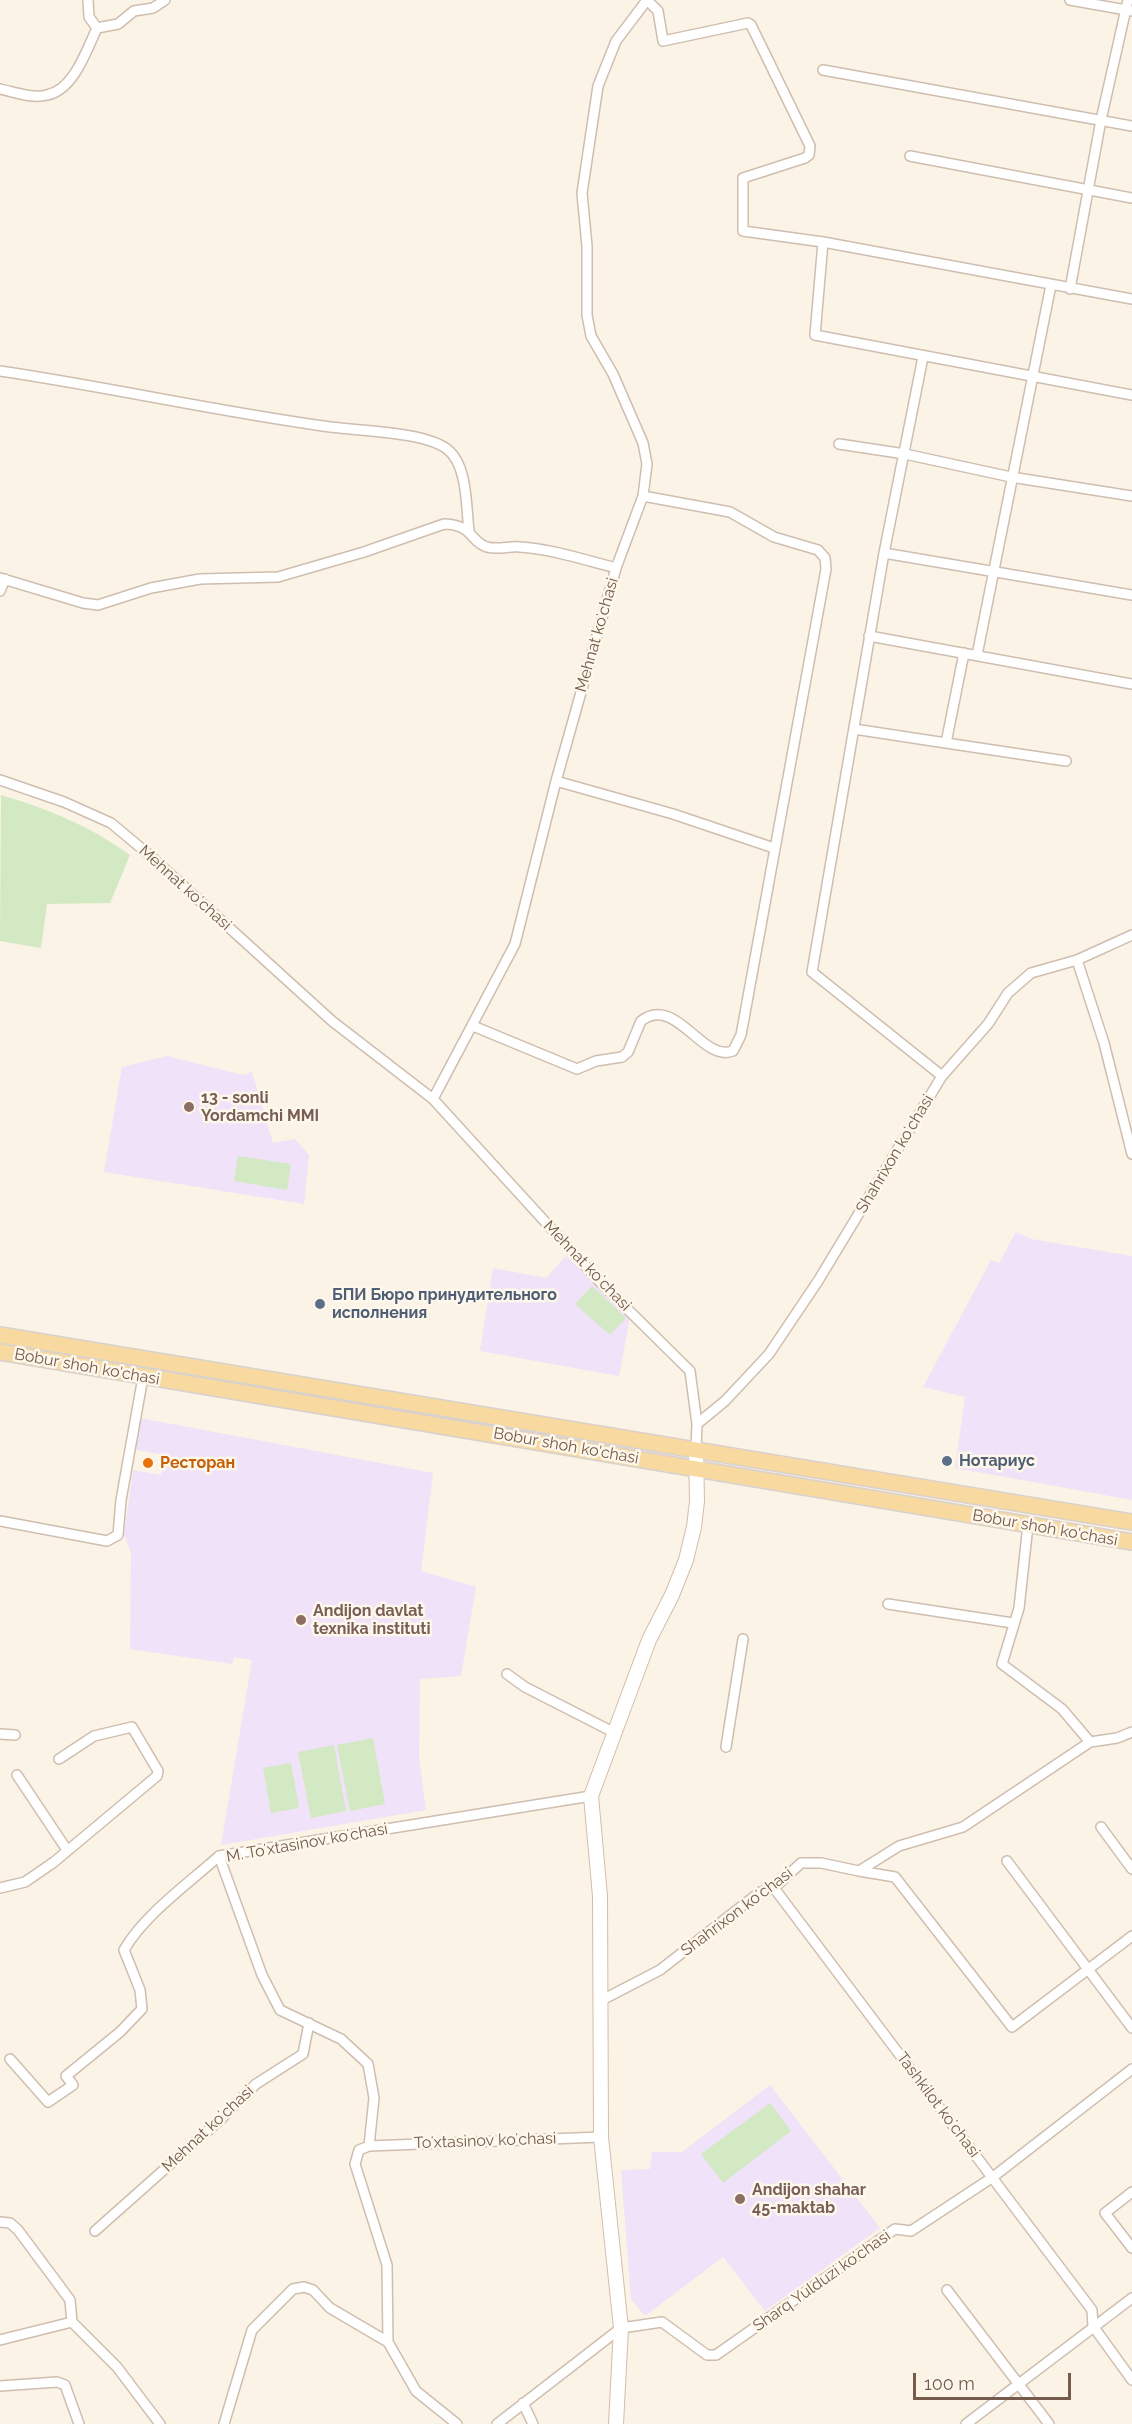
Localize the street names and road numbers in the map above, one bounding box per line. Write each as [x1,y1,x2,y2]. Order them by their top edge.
street label: Mehnat koʻchasi [571,576,623,694]
street label: Mehnat koʻchasi [135,841,235,935]
street label: Shahrixon koʻchasi [852,1091,938,1217]
street label: Mehnat koʻchasi [539,1217,635,1315]
street label: Bobur shoh ko'chasi [13,1345,161,1389]
street label: Bobur shoh ko'chasi [492,1424,640,1468]
street label: Bobur shoh ko'chasi [971,1506,1119,1550]
street label: M. Toʻxtasinov koʻchasi [225,1819,389,1867]
street label: Shahrixon koʻchasi [677,1864,797,1960]
street label: Tashkilot koʻchasi [892,2048,984,2162]
street label: Mehnat koʻchasi [158,2082,258,2176]
street label: Toʻxtasinov koʻchasi [413,2129,557,2153]
street label: Sharq Yulduzi koʻchasi [750,2226,894,2336]

